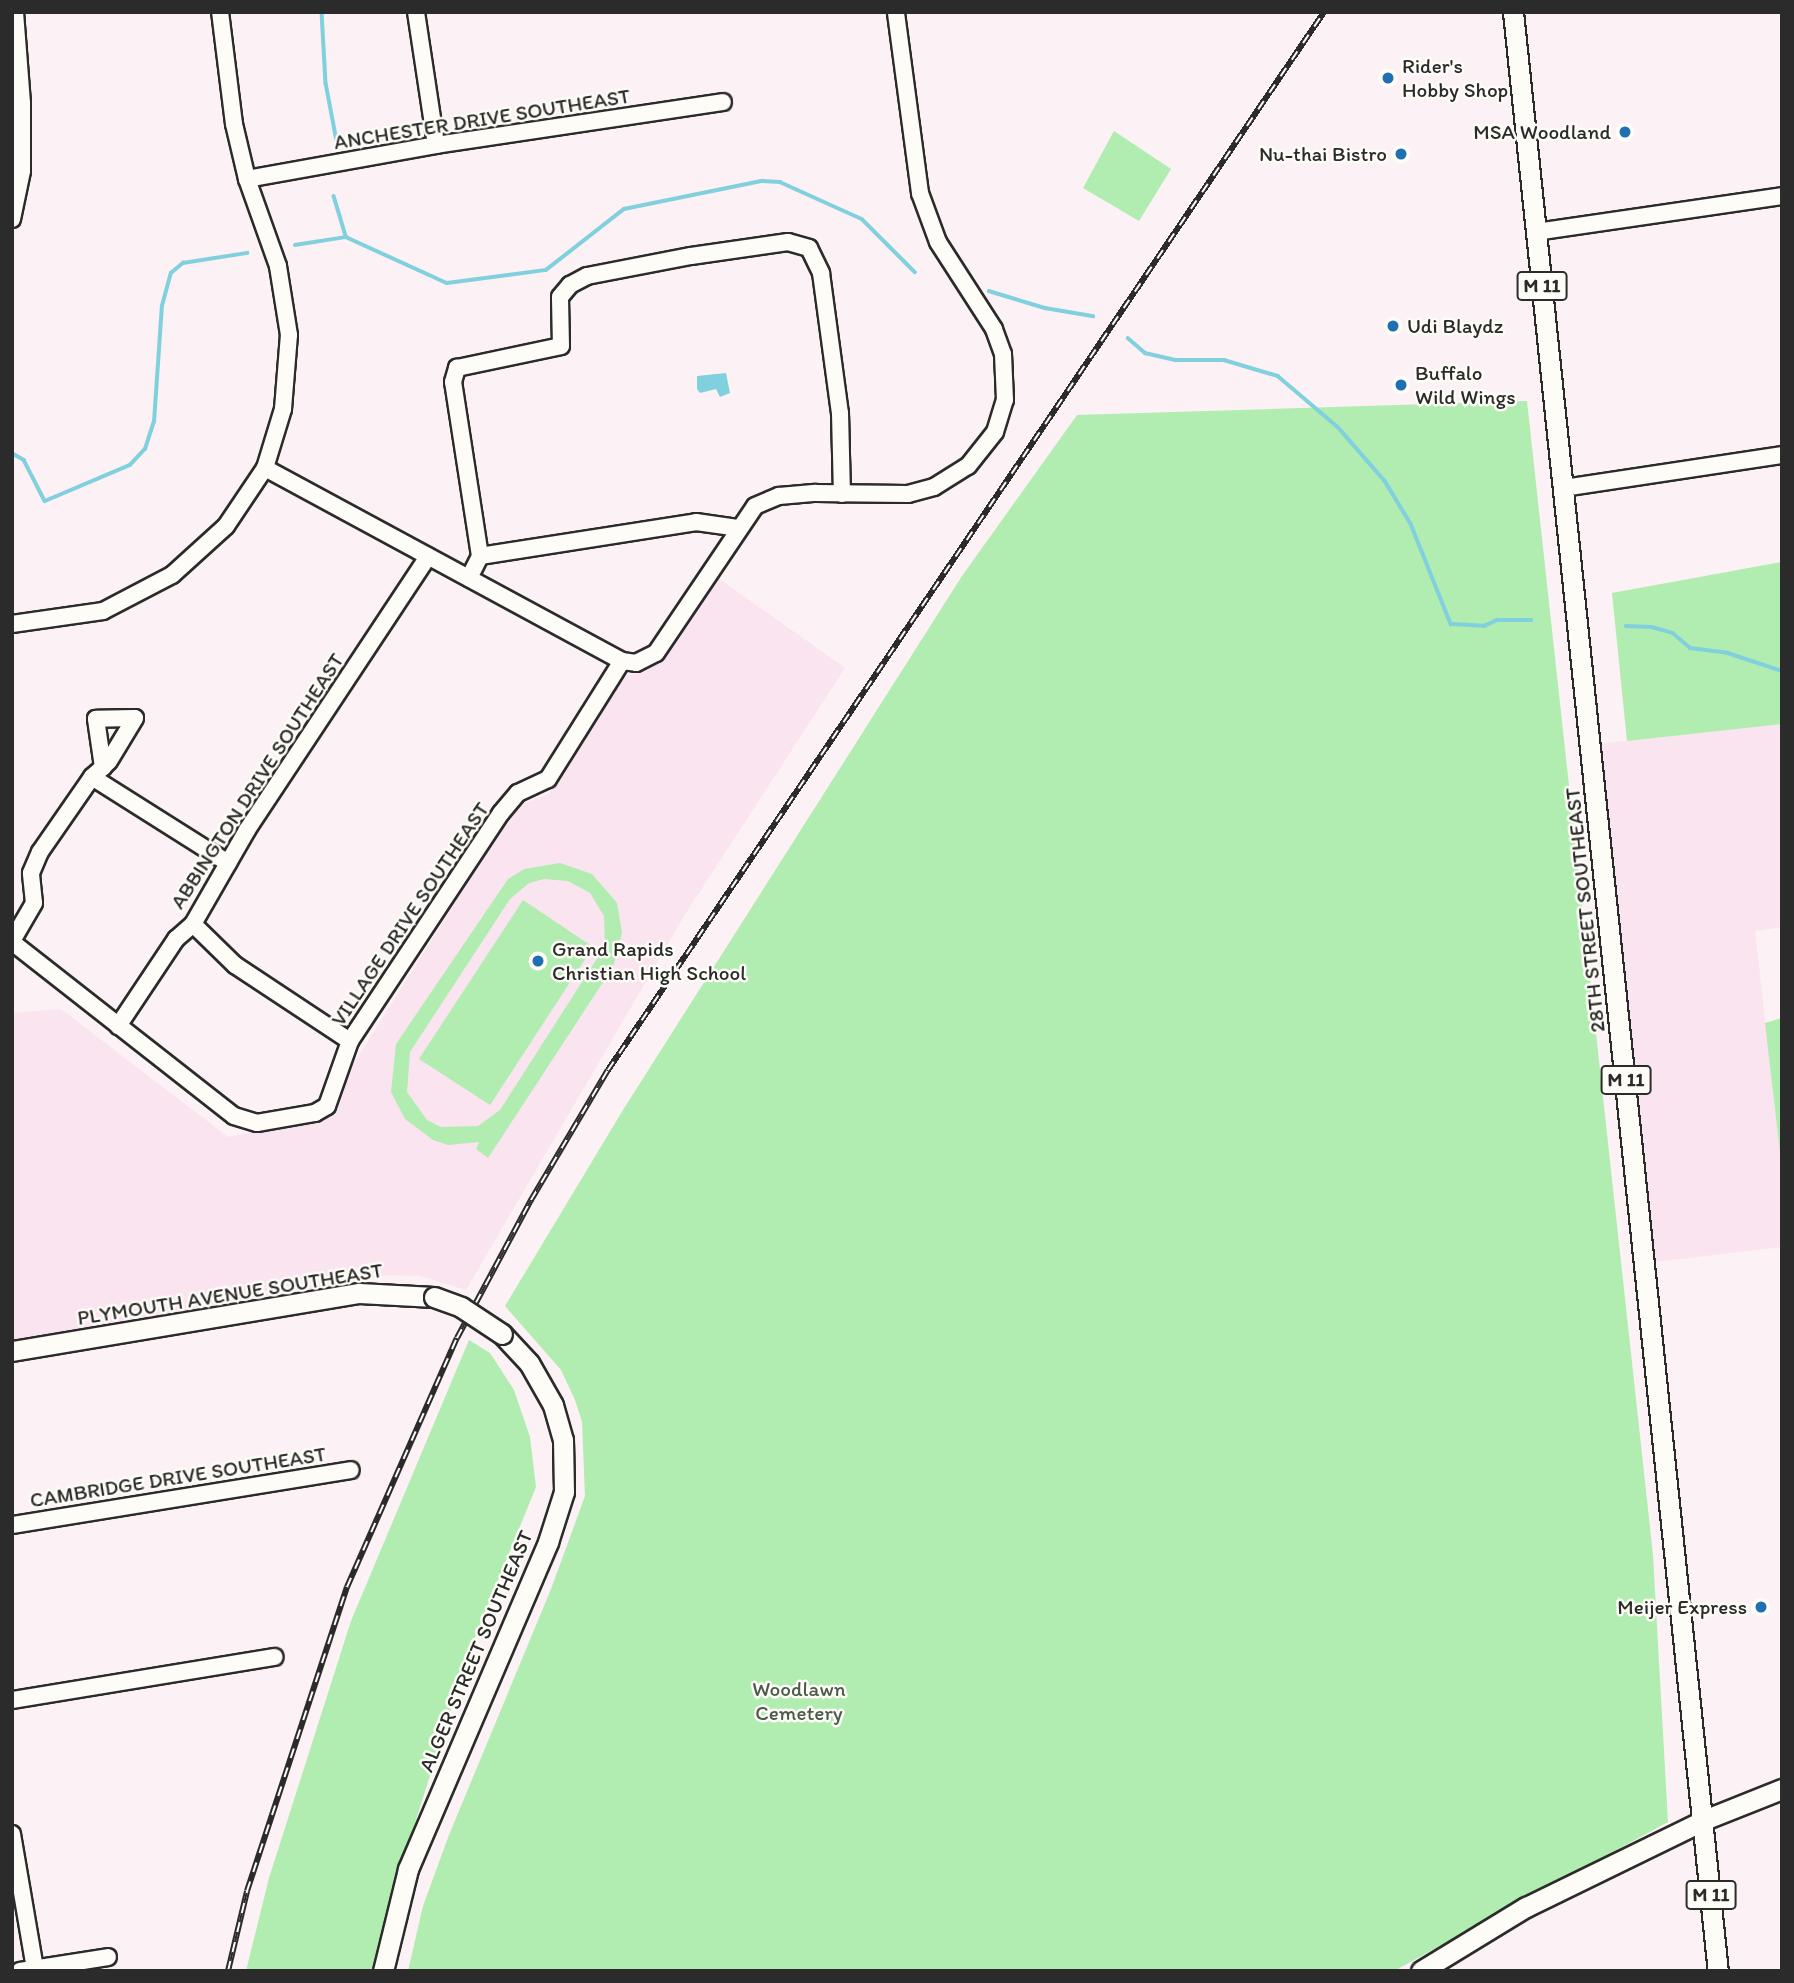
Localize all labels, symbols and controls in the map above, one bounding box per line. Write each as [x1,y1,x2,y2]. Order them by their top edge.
place label: Rider's Hobby Shop [1402,53,1508,103]
marker: Rider's Hobby Shop [1380,70,1396,86]
street label: ANCHESTER DRIVE SOUTHEAST [332,83,632,155]
place label: MSA Woodland [1474,119,1611,145]
marker: MSA Woodland [1617,124,1633,140]
place label: Nu-thai Bistro [1259,141,1387,167]
marker: Nu-thai Bistro [1393,146,1409,162]
road number: M 11 [1516,270,1568,302]
place label: Udi Blaydz [1407,313,1504,339]
marker: Udi Blaydz [1385,318,1401,334]
place label: Buffalo Wild Wings [1415,360,1516,410]
marker: Buffalo Wild Wings [1393,377,1409,393]
street label: ABBINGTON DRIVE SOUTHEAST [165,648,349,914]
street label: 28TH STREET SOUTHEAST [1560,786,1610,1034]
street label: VILLAGE DRIVE SOUTHEAST [325,797,495,1031]
place label: Grand Rapids Christian High School [552,936,746,986]
marker: Grand Rapids Christian High School [530,953,546,969]
road number: M 11 [1600,1064,1652,1096]
street label: PLYMOUTH AVENUE SOUTHEAST [76,1257,384,1331]
street label: CAMBRIDGE DRIVE SOUTHEAST [28,1441,328,1513]
street label: ALGER STREET SOUTHEAST [414,1526,538,1776]
place label: Meijer Express [1618,1594,1747,1620]
marker: Meijer Express [1753,1599,1769,1615]
park label: Woodlawn Cemetery [752,1676,846,1726]
road number: M 11 [1685,1880,1737,1910]

